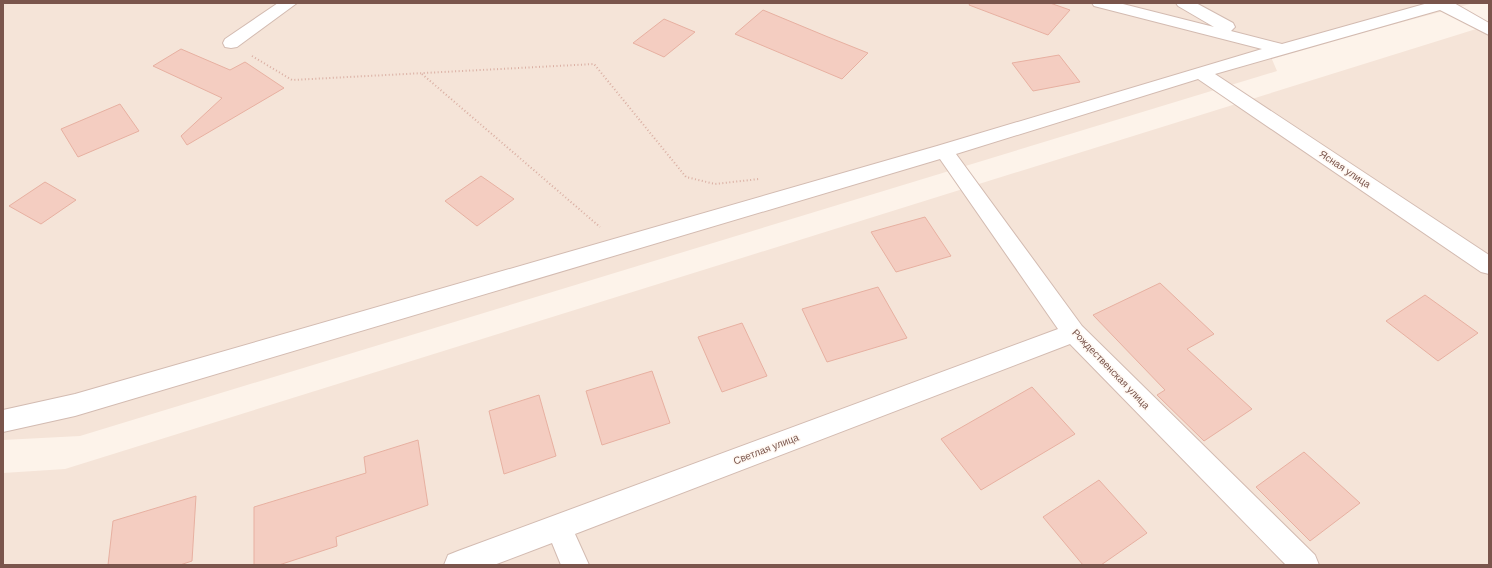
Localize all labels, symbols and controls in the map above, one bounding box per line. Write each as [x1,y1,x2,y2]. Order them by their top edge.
street label: Ясная улица [1317,148,1373,190]
street label: Рождественская улица [1070,327,1152,411]
street label: Светлая улица [732,431,801,467]

